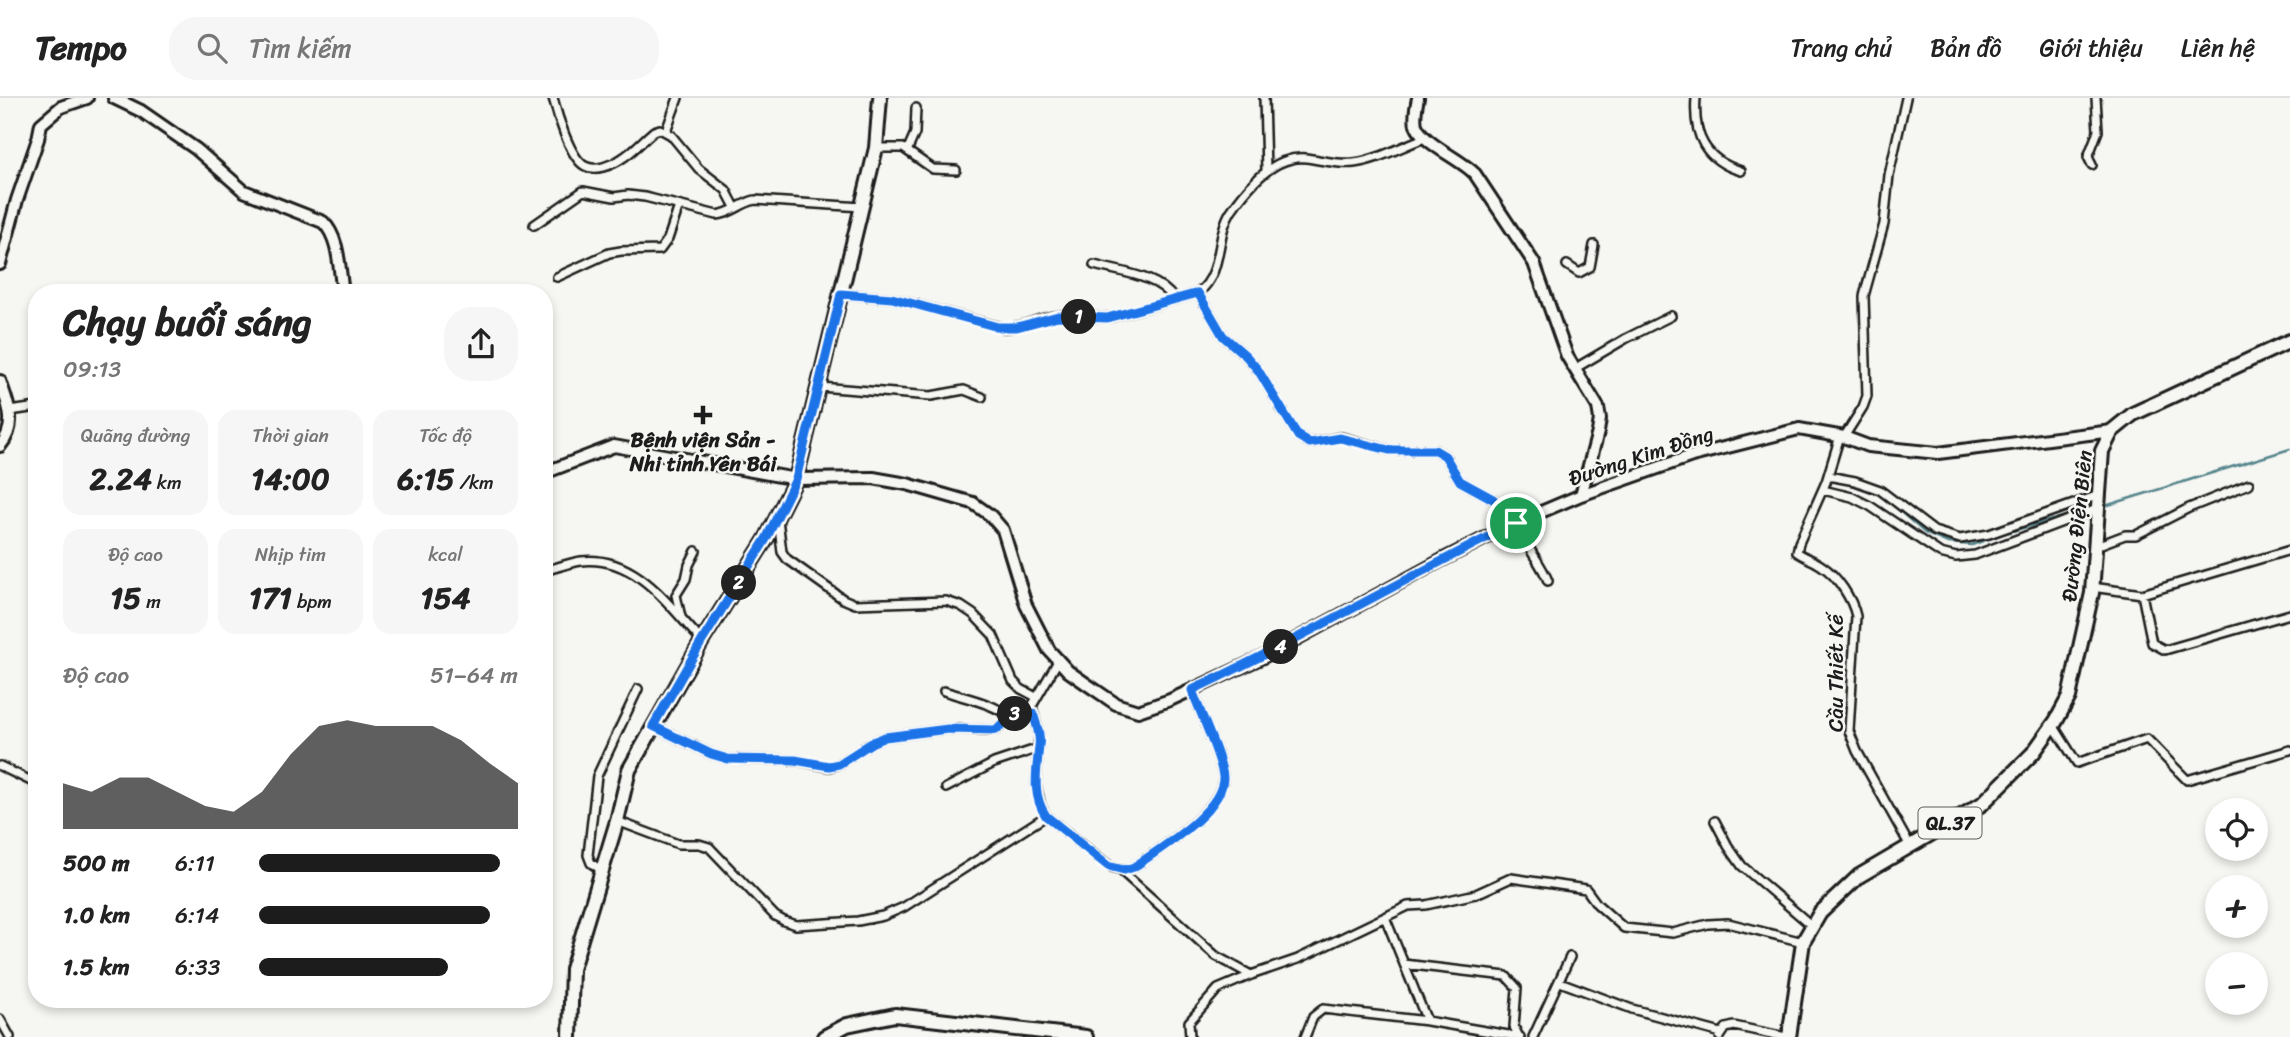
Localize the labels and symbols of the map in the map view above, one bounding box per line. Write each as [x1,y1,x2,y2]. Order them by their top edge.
pin: 1 [1062,300,1096,334]
marker: Bệnh viện Sản - Nhi tỉnh Yên Bái [693,405,713,425]
street label: Đường Kim Đồng [1563,415,1719,497]
place label: Bệnh viện Sản - Nhi tỉnh Yên Bái [629,421,777,483]
street label: Đường Điện Biên [2050,448,2104,604]
pin [1486,493,1546,553]
pin: 2 [722,566,756,601]
street label: Cầu Thiết Kế [1817,611,1855,732]
pin: 4 [1264,630,1298,664]
pin: 3 [998,696,1032,732]
road number: QL.37 [1918,808,1982,838]

